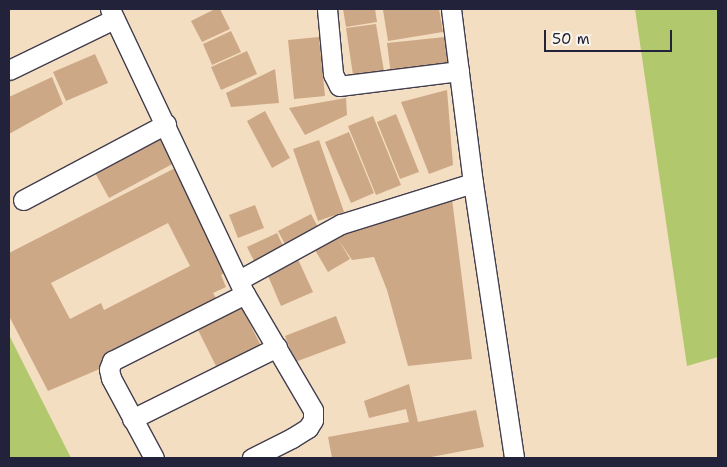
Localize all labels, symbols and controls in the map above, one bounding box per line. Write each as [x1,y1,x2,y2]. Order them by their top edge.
scale bar [547,20,674,52]
text: 50 m [552,29,590,49]

